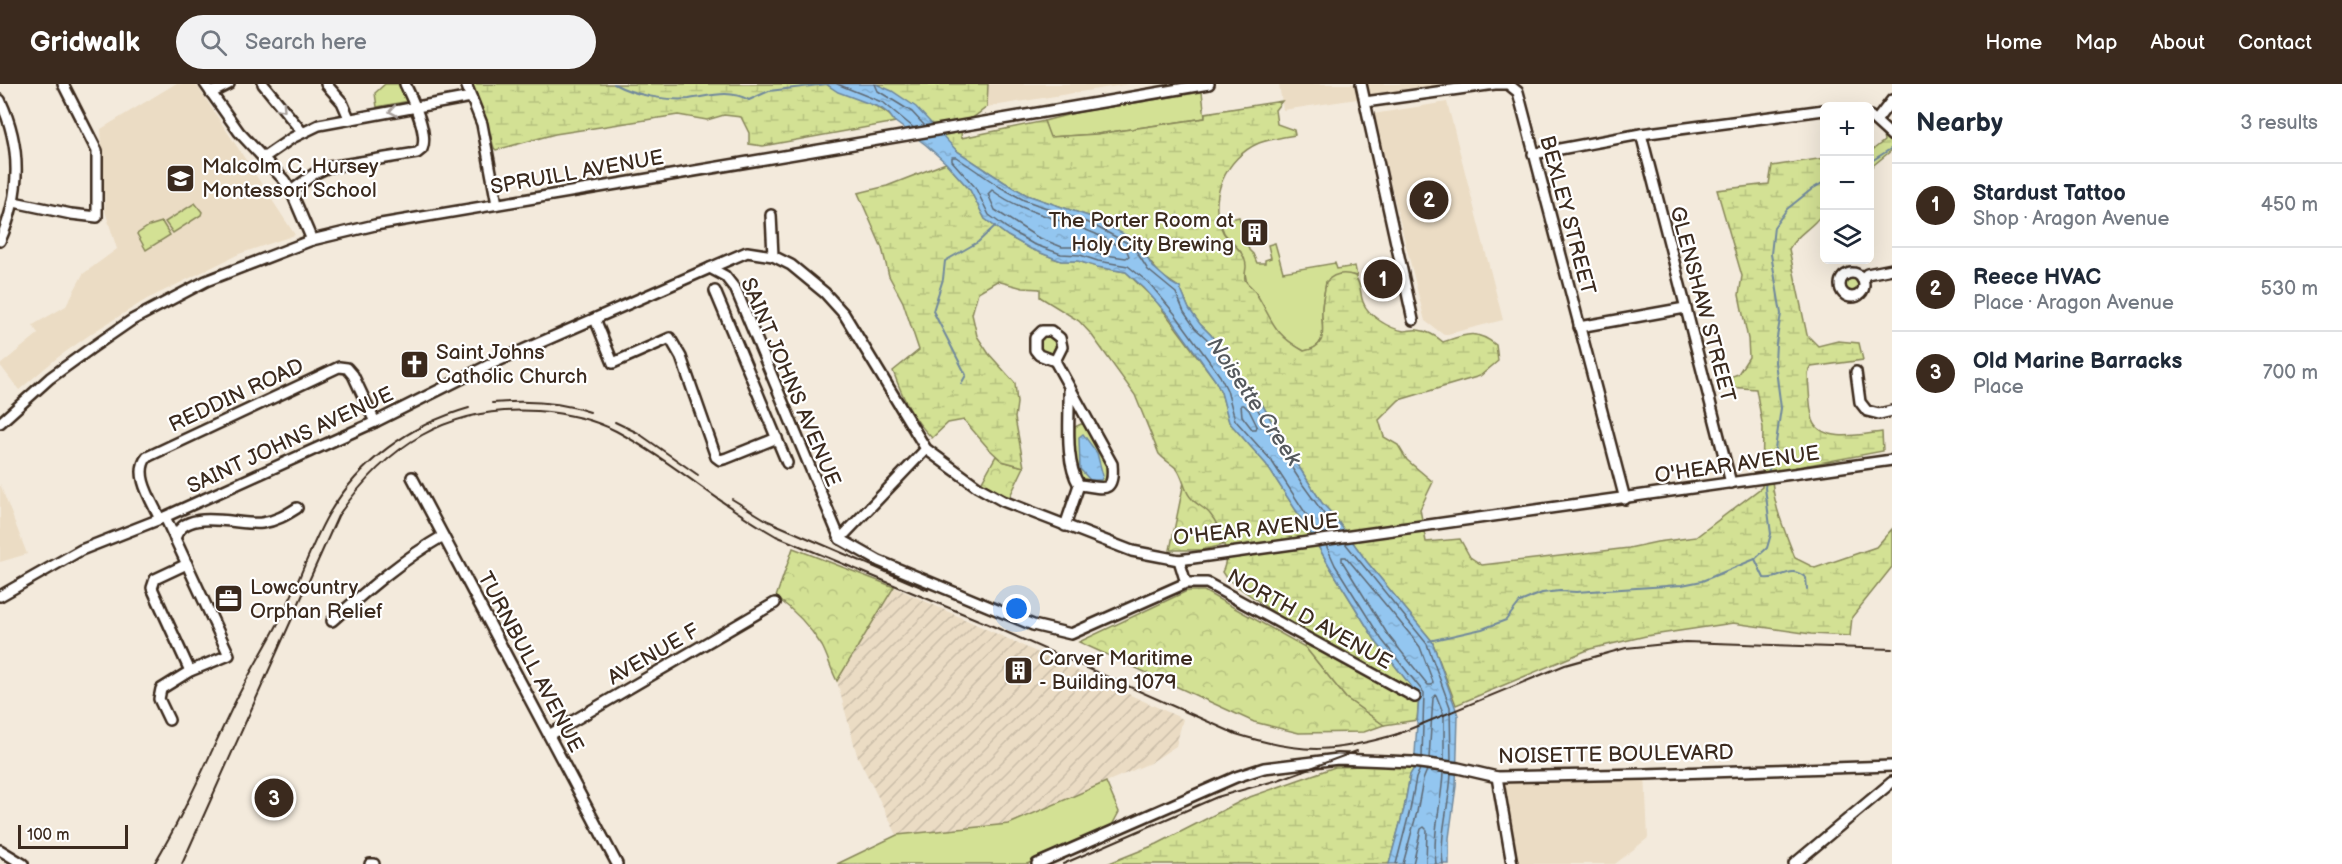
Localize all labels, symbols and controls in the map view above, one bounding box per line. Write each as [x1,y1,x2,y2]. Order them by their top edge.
search box [176,15,596,69]
text: Gridwalk [30,26,140,59]
icon: search [197,26,230,59]
text: Search here [245,29,367,56]
text: Home [1985,30,2042,55]
text: Map [2075,30,2117,55]
text: About [2150,30,2205,55]
text: Contact [2238,30,2312,55]
one-way arrow [275,101,286,112]
map controls [1820,102,1874,264]
button: + [1820,102,1874,156]
one-way arrow [389,104,398,116]
text: Nearby [1916,108,2003,139]
text: 3 results [2240,111,2318,135]
street label: BEXLEY STREET [1534,133,1601,298]
street label: SPRUILL AVENUE [489,145,666,200]
place label: Malcolm C. Hursey Montessori School [202,154,379,203]
button: − [1820,156,1874,210]
school or university icon: Malcolm C. Hursey Montessori School [165,162,197,194]
pin: 2 [1410,178,1448,222]
text: Stardust Tattoo [1973,180,2126,207]
text: 1 [1931,193,1940,217]
text: 450 m [2261,193,2318,217]
street label: GLENSHAW STREET [1664,204,1741,405]
text: Shop · Aragon Avenue [1973,207,2169,231]
place label: The Porter Room at Holy City Brewing [1048,208,1235,257]
button: layers [1820,210,1874,264]
building icon: The Porter Room at Holy City Brewing [1239,216,1271,248]
pin: 1 [1364,256,1402,302]
text: Reece HVAC [1973,264,2101,291]
street label: SAINT JOHNS AVENUE [735,274,846,490]
text: 2 [1930,277,1941,301]
text: 530 m [2261,277,2318,301]
text: Place · Aragon Avenue [1973,291,2174,315]
water label: Noisette Creek [1201,332,1307,472]
place label: Saint Johns Catholic Church [436,340,587,389]
church icon: Saint Johns Catholic Church [399,348,431,380]
text: Old Marine Barracks [1973,348,2182,375]
street label: REDDIN ROAD [165,353,308,438]
text: 3 [1930,361,1941,385]
text: 700 m [2263,361,2318,385]
text: Place [1973,375,2024,399]
street label: SAINT JOHNS AVENUE [183,382,397,499]
street label: O'HEAR AVENUE [1653,441,1821,488]
street label: O'HEAR AVENUE [1172,508,1340,551]
street label: NORTH D AVENUE [1223,564,1396,675]
street label: TURNBULL AVENUE [472,568,589,757]
place label: Lowcountry Orphan Relief [250,575,383,624]
office icon: Lowcountry Orphan Relief [213,583,245,615]
your location [1002,594,1031,623]
street label: AVENUE F [603,618,704,691]
place label: Carver Maritime - Building 1079 [1039,646,1193,695]
building icon: Carver Maritime - Building 1079 [1002,654,1034,686]
street label: NOISETTE BOULEVARD [1498,740,1734,769]
pin: 3 [254,776,294,820]
scale bar [18,822,128,850]
text: 100 m [27,826,70,845]

